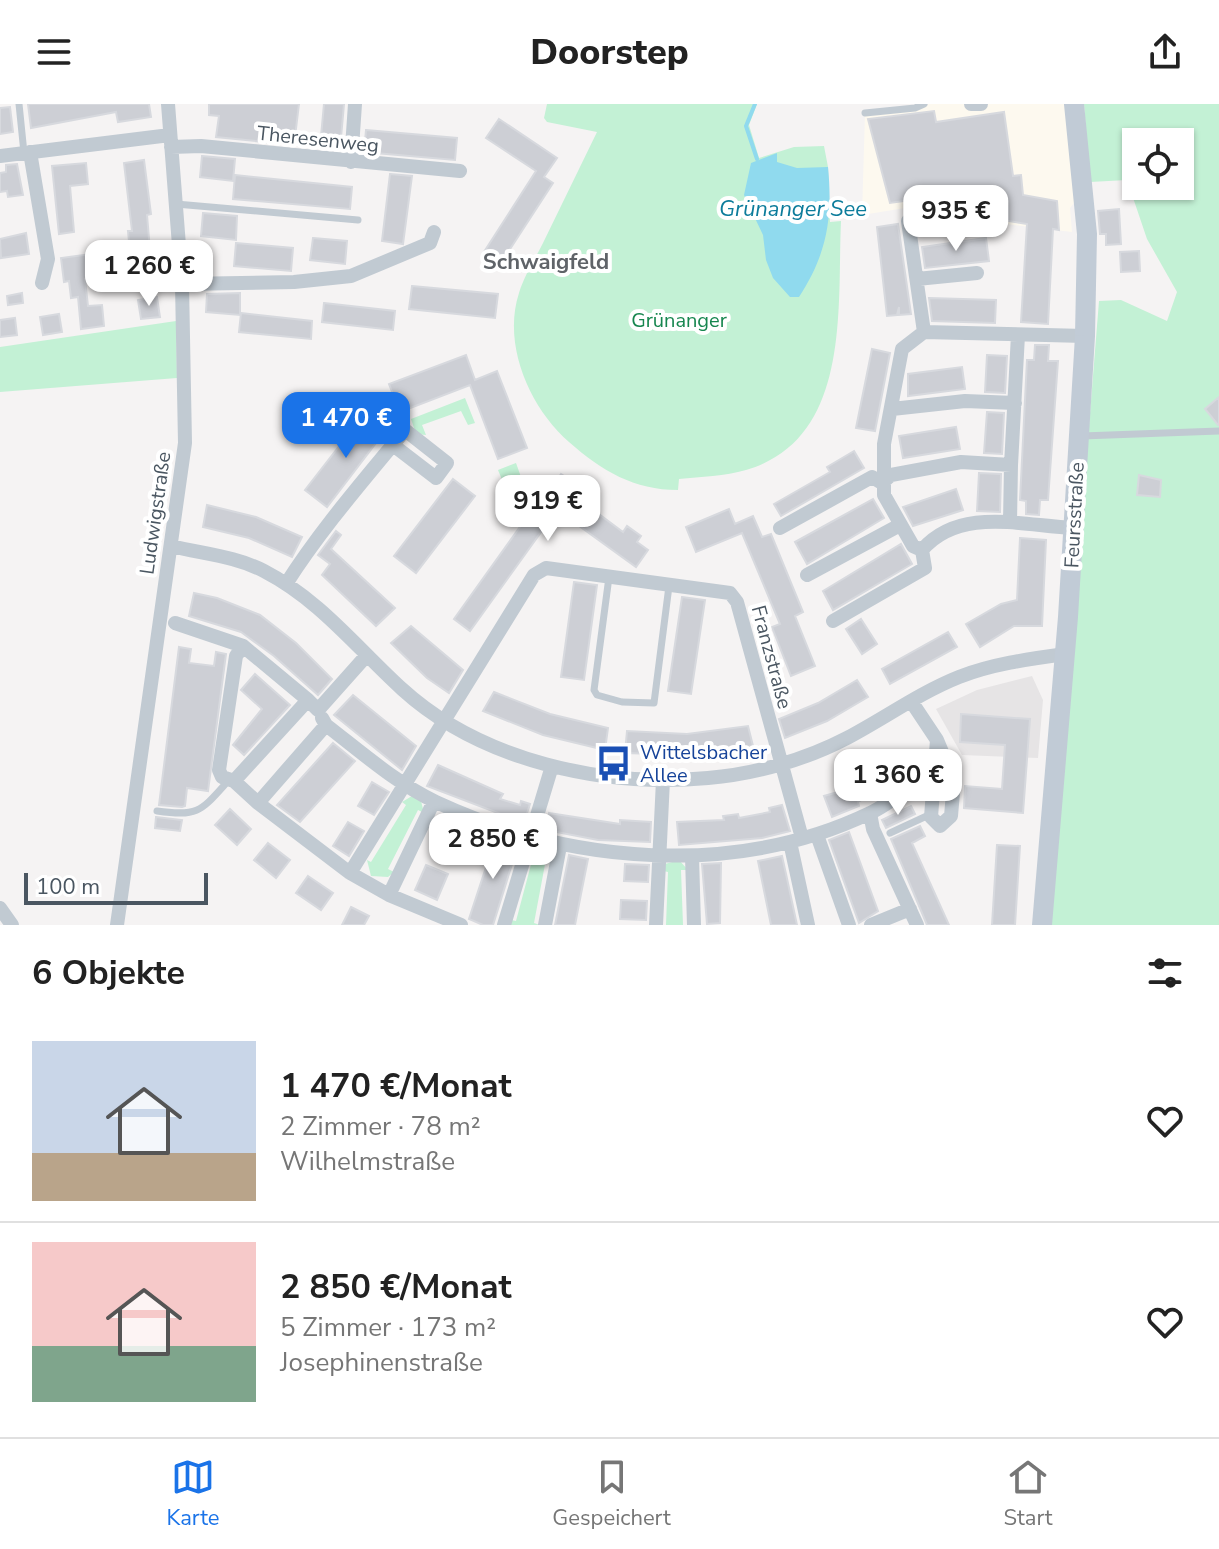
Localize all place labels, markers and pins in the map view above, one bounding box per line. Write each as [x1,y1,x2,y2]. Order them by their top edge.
pin: 935 € [900,185,1012,253]
pin: 1 260 € [75,240,223,308]
pin: 1 470 € [272,392,420,460]
pin: 919 € [492,475,604,543]
place label: Wittelsbacher Allee [640,739,767,789]
bus stop icon: Wittelsbacher Allee [595,745,633,783]
pin: 1 360 € [824,749,972,817]
pin: 2 850 € [419,813,567,881]

